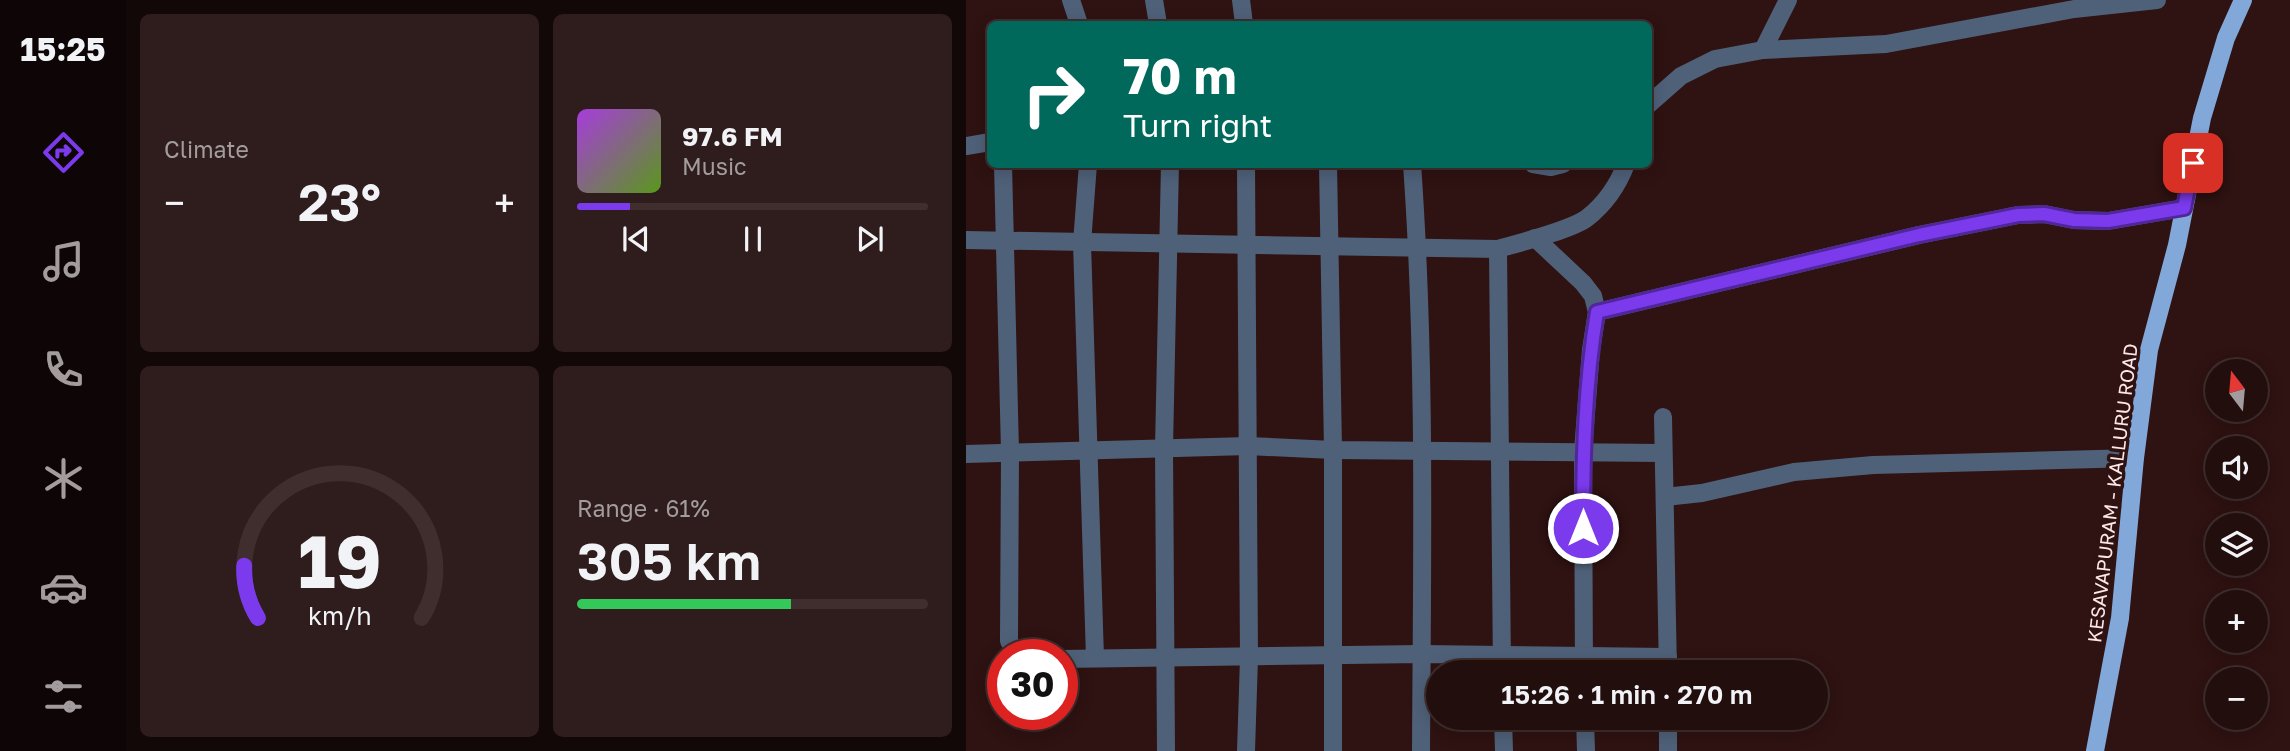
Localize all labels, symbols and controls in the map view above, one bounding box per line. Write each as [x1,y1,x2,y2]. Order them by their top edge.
text: 15:25 [20,30,106,68]
text: 70 m [1123,46,1237,105]
icon: right [1008,49,1099,140]
text: Turn right [1123,106,1272,144]
text: 97.6 FM [682,121,783,152]
icon: directions [39,128,88,177]
pin [2163,133,2223,193]
text: Climate [164,135,249,163]
icon: arrive [2174,144,2212,182]
text: Music [682,152,747,180]
text: 23° [298,170,381,232]
text: − [164,180,185,225]
text: + [494,180,515,225]
icon: previous [617,220,655,258]
icon: pause [734,220,772,258]
icon: next [851,220,889,258]
icon: music [39,237,88,286]
street label: KESAVAPURAM - KALLURU ROAD [2082,342,2142,644]
icon: phone [39,345,88,394]
north arrow [2205,359,2268,422]
map controls [2205,359,2268,730]
button: sound [2205,436,2268,499]
icon: climate [39,454,88,503]
position arrow [1546,491,1620,565]
text: Range · 61% [577,494,710,522]
button: layers [2205,513,2268,576]
text: 19 [298,517,381,604]
text: 305 km [577,529,761,591]
icon: car [39,563,88,612]
button: + [2205,590,2268,653]
text: km/h [308,599,371,630]
speed limit sign: 30 [987,639,1078,730]
button: − [2205,667,2268,730]
icon: filters [39,672,88,721]
text: 15:26 · 1 min · 270 m [1501,679,1753,710]

